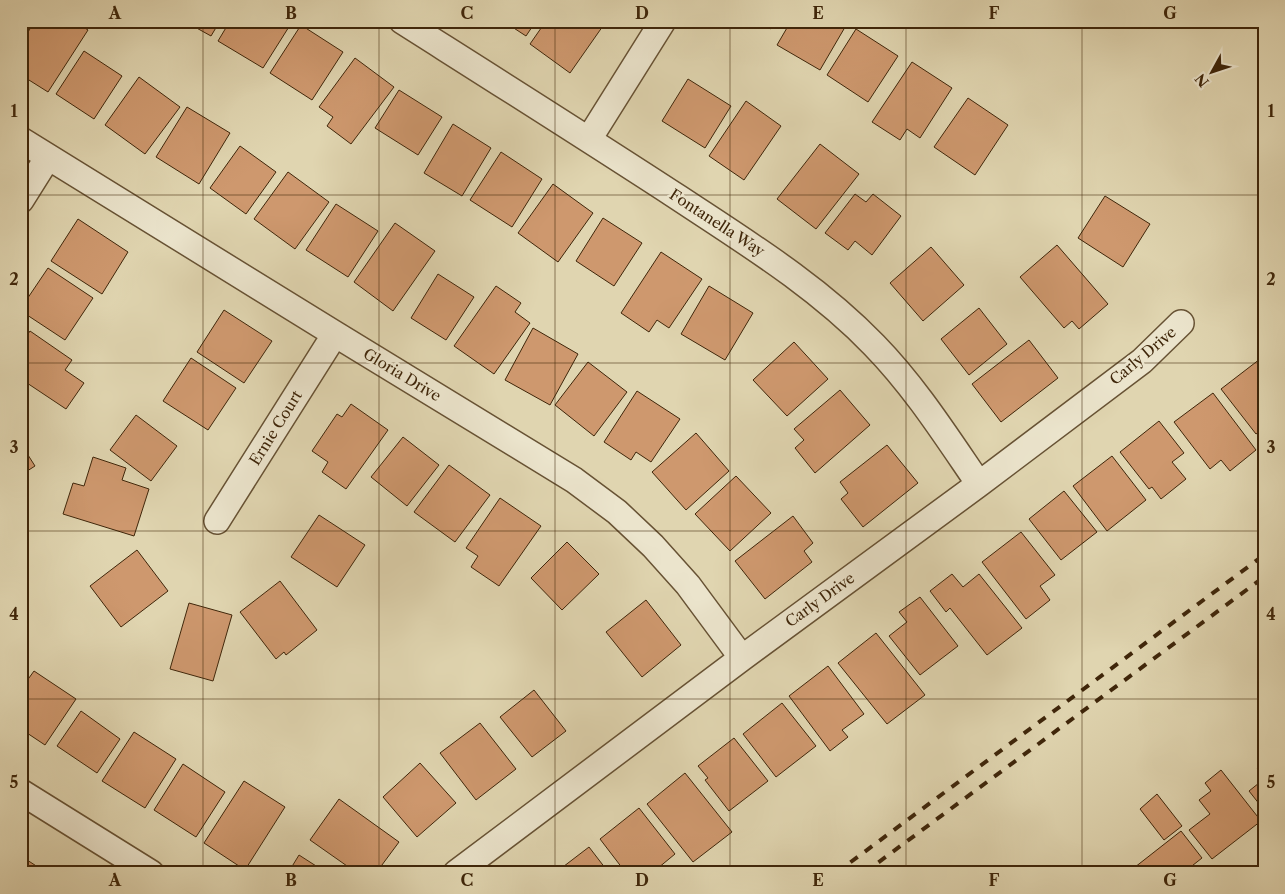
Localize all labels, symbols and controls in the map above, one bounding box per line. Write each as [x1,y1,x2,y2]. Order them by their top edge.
text: A [108,3,122,23]
text: B [285,3,297,23]
text: C [461,3,473,23]
text: D [635,3,649,23]
text: E [812,3,824,23]
text: F [989,3,1000,23]
text: G [1163,3,1177,23]
north arrow [1188,48,1238,98]
text: N [1191,70,1213,91]
text: 1 [10,101,18,121]
text: 1 [1267,101,1275,121]
street label: Fontanella Way [666,185,769,261]
text: 2 [9,269,19,289]
text: 2 [1266,269,1276,289]
street label: Carly Drive [1106,322,1180,389]
street label: Gloria Drive [360,344,445,405]
street label: Ernie Court [245,386,306,469]
text: 3 [9,437,19,457]
text: 3 [1266,437,1276,457]
street label: Carly Drive [781,568,858,631]
text: 4 [9,604,19,624]
text: 4 [1266,604,1276,624]
text: 5 [10,772,19,792]
text: 5 [1267,772,1276,792]
text: A [108,870,122,890]
text: B [285,870,297,890]
text: C [461,870,473,890]
text: D [635,870,649,890]
text: E [812,870,824,890]
text: F [989,870,1000,890]
text: G [1163,870,1177,890]

